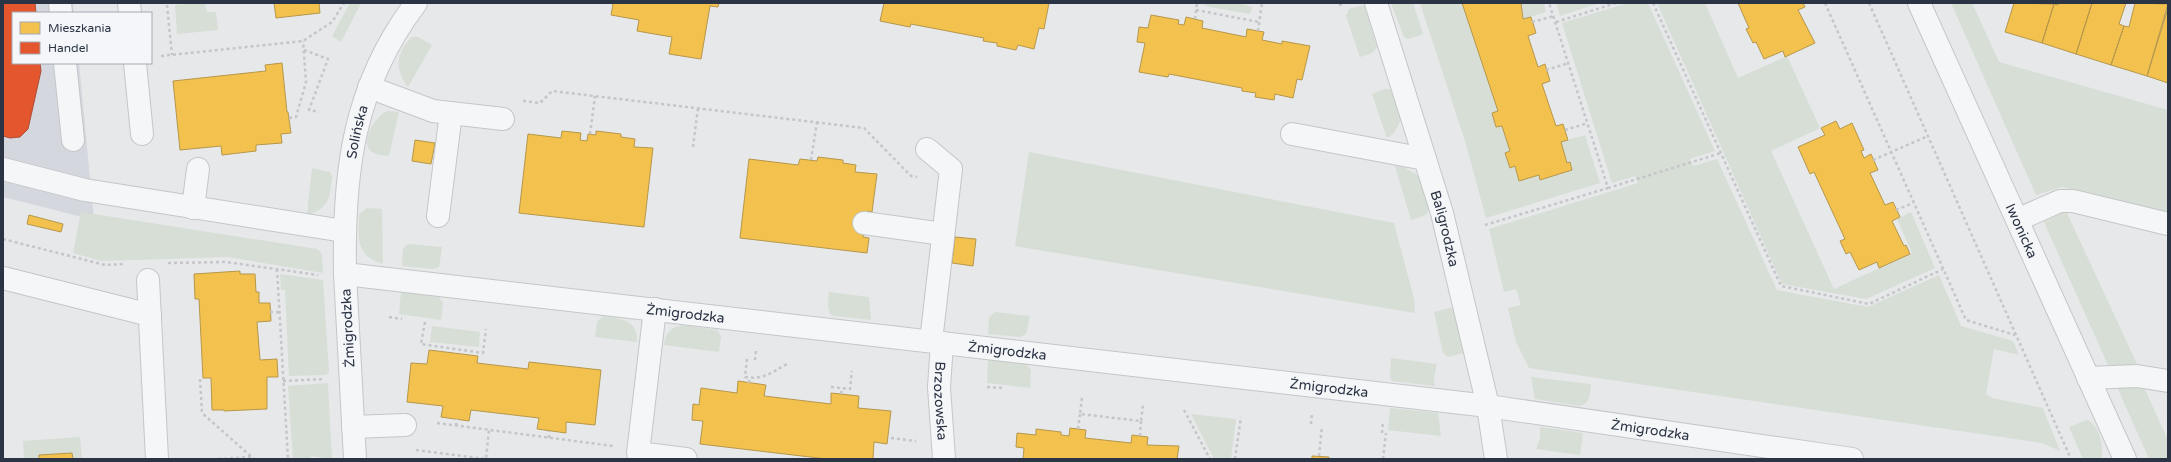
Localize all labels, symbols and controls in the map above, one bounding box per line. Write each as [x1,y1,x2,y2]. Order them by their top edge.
legend [12,12,152,64]
text: Mieszkania [48,21,111,35]
text: Handel [48,41,88,55]
street label: Solińska [343,103,371,160]
street label: Baligrodzka [1427,188,1463,268]
street label: Iwonicka [2002,201,2042,261]
street label: Żmigrodzka [337,288,359,368]
street label: Żmigrodzka [645,300,726,326]
street label: Żmigrodzka [967,338,1048,363]
street label: Brzozowska [930,361,951,441]
street label: Żmigrodzka [1289,375,1369,401]
street label: Żmigrodzka [1610,416,1691,444]

